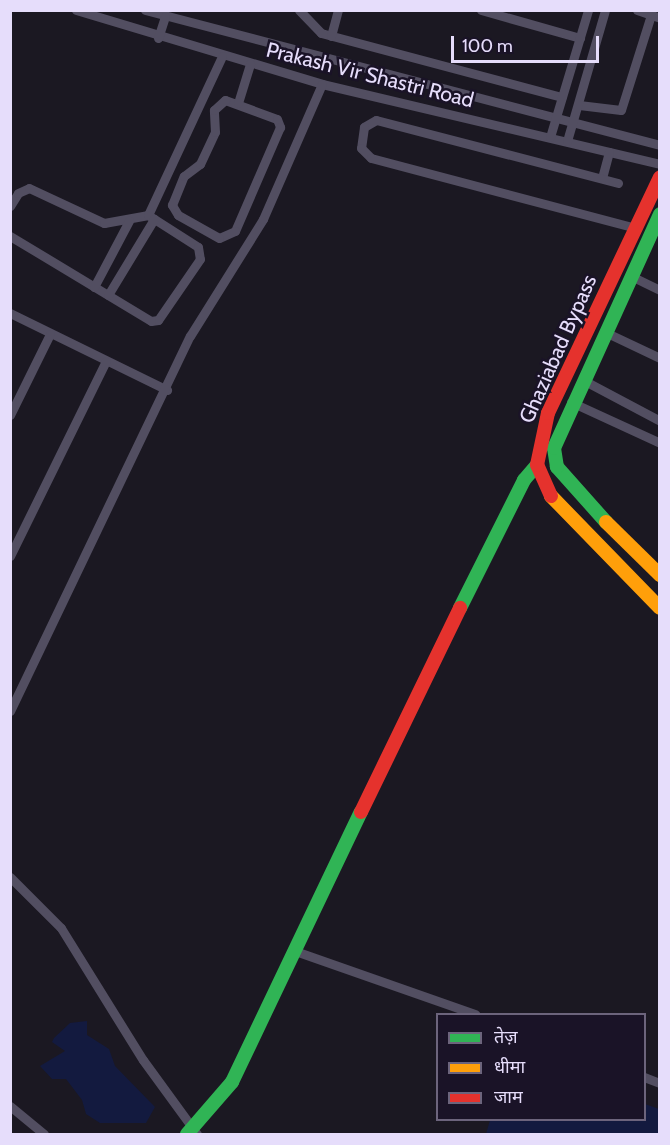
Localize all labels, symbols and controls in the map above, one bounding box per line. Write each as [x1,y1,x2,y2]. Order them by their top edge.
scale bar [454,24,602,62]
text: 100 m [462,35,513,57]
street label: Prakash Vir Shastri Road [264,37,476,113]
street label: Ghaziabad Bypass [514,271,602,427]
legend [436,1013,646,1121]
text: तेज़ [494,1026,518,1048]
text: धीमा [494,1056,525,1078]
text: जाम [494,1086,523,1108]

